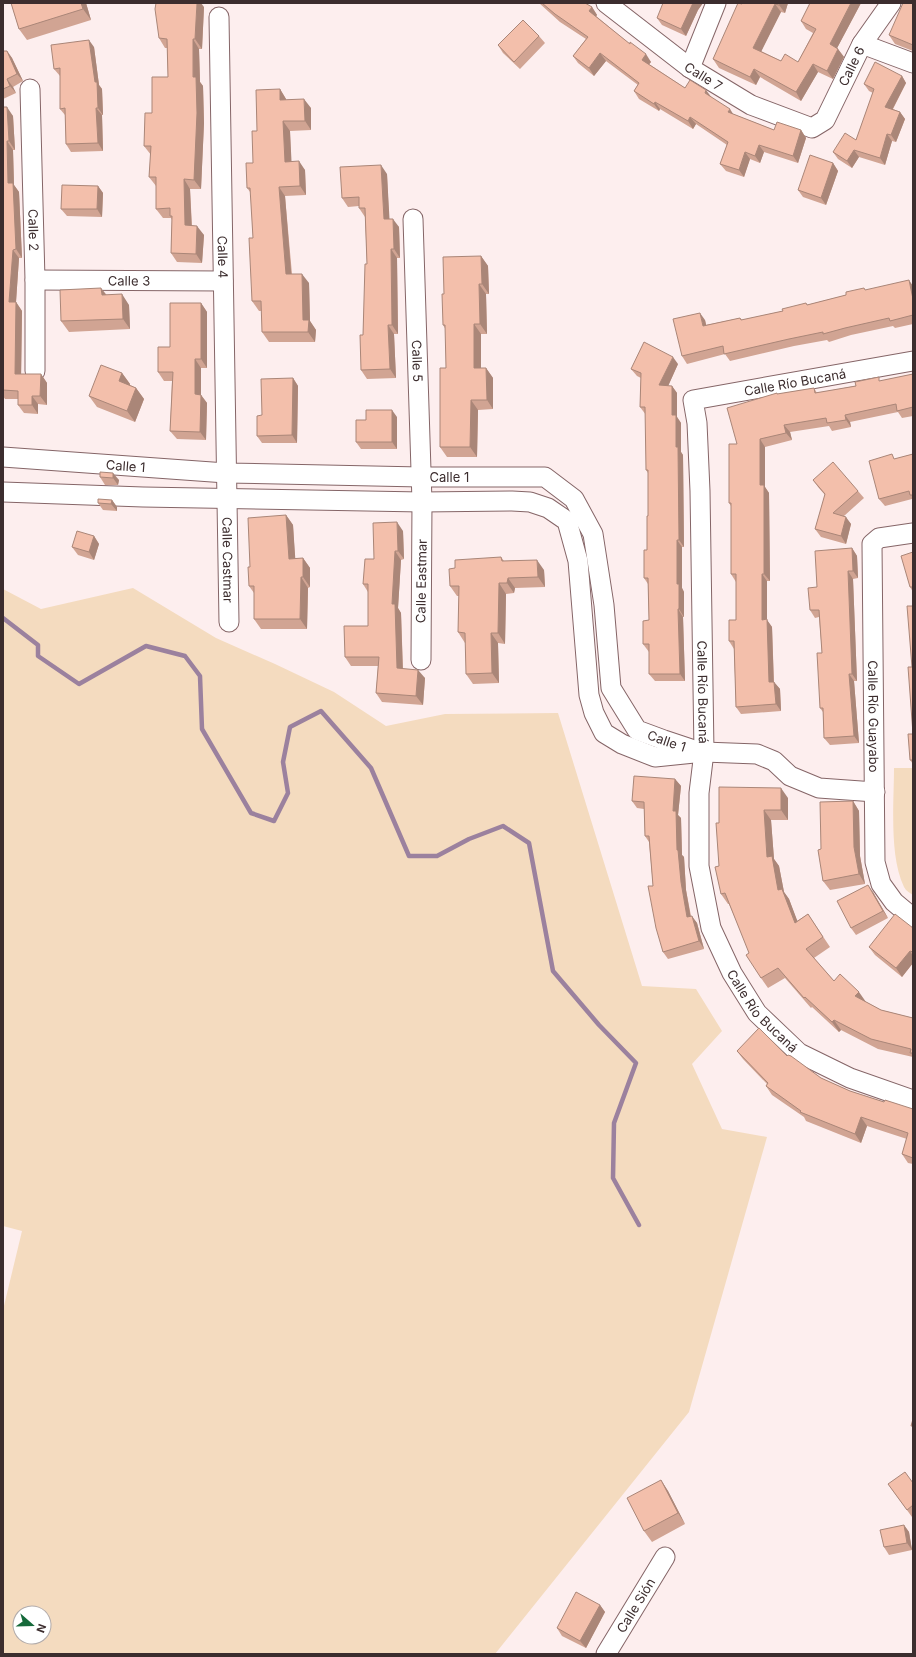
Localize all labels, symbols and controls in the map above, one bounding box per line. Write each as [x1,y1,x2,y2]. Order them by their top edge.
street label: Calle 6 [835,43,868,89]
street label: Calle 7 [681,59,725,94]
street label: Calle 2 [25,209,42,251]
street label: Calle 4 [215,235,231,278]
street label: Calle 3 [108,272,150,289]
street label: Calle 5 [409,340,426,382]
street label: Calle Río Bucaná [743,365,847,399]
street label: Calle 1 [105,456,146,475]
street label: Calle 1 [430,469,469,485]
street label: Calle Castmar [219,517,237,603]
street label: Calle Eastmar [412,539,430,623]
street label: Calle Río Bucaná [694,640,712,744]
street label: Calle Río Guayabo [865,660,882,773]
street label: Calle 1 [645,727,688,755]
street label: Calle Río Bucaná [724,966,801,1056]
street label: Calle Sión [613,1575,658,1636]
north arrow [12,1605,52,1645]
text: N [33,1622,49,1635]

